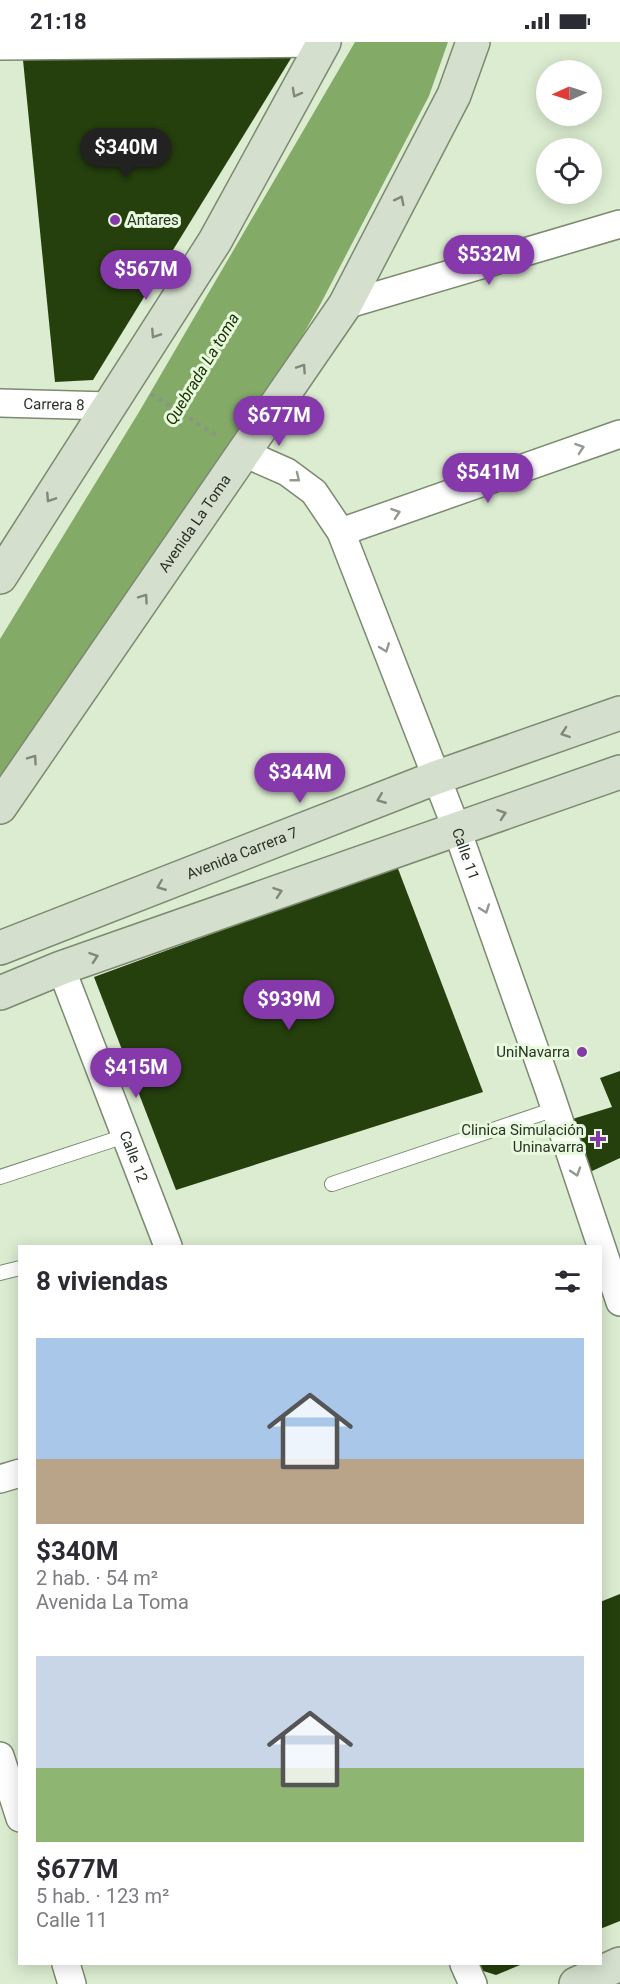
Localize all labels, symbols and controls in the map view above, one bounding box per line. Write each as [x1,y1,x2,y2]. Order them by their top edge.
text: 21:18 [30,9,87,34]
north arrow [536,60,602,126]
map controls [536,60,602,204]
one-way arrow [292,87,303,97]
pin: $340M [84,128,168,179]
text: $340M [94,135,158,159]
button: locate [536,138,602,204]
one-way arrow [393,196,404,206]
place label: Antares [127,211,179,229]
marker: Antares [108,213,122,227]
pin: $532M [447,235,531,286]
text: $532M [457,242,521,266]
pin: $567M [104,250,188,301]
text: $567M [114,257,178,281]
water label: Quebrada La toma [161,310,243,428]
one-way arrow [151,328,163,338]
one-way arrow [295,364,306,375]
street label: Carrera 8 [23,395,85,414]
pin: $677M [237,396,321,447]
text: $677M [247,403,311,427]
one-way arrow [574,443,585,456]
pin: $541M [446,453,530,504]
text: $541M [456,460,520,484]
street label: Avenida La Toma [155,471,235,576]
one-way arrow [289,471,300,482]
one-way arrow [46,491,57,502]
one-way arrow [390,507,401,520]
one-way arrow [137,594,148,605]
one-way arrow [378,642,391,653]
one-way arrow [560,725,571,738]
pin: $344M [258,753,342,804]
one-way arrow [26,754,37,765]
text: $344M [268,760,332,784]
one-way arrow [377,792,388,804]
one-way arrow [496,809,507,822]
street label: Avenida Carrera 7 [184,824,300,883]
street label: Calle 11 [448,826,483,882]
one-way arrow [156,879,167,891]
one-way arrow [272,887,283,900]
one-way arrow [477,903,490,914]
one-way arrow [88,951,99,964]
pin: $939M [247,980,331,1031]
text: $939M [257,987,321,1011]
place label: UniNavarra [496,1043,570,1061]
marker: UniNavarra [575,1045,589,1059]
pin: $415M [94,1048,178,1099]
text: $415M [104,1055,168,1079]
place label: Clinica Simulación Uninavarra [461,1121,584,1156]
street label: Calle 12 [115,1128,152,1185]
marker: Clinica Simulación Uninavarra [589,1130,607,1148]
one-way arrow [569,1166,581,1177]
icon: filters [551,1265,584,1298]
text: 8 viviendas [36,1266,168,1296]
icon: home [256,1377,364,1485]
text: $340M [36,1536,118,1566]
text: 2 hab. · 54 m² [36,1566,158,1590]
text: Avenida La Toma [36,1590,189,1614]
icon: home [256,1695,364,1803]
text: $677M [36,1854,118,1884]
text: 5 hab. · 123 m² [36,1884,169,1908]
text: Calle 11 [36,1908,108,1932]

